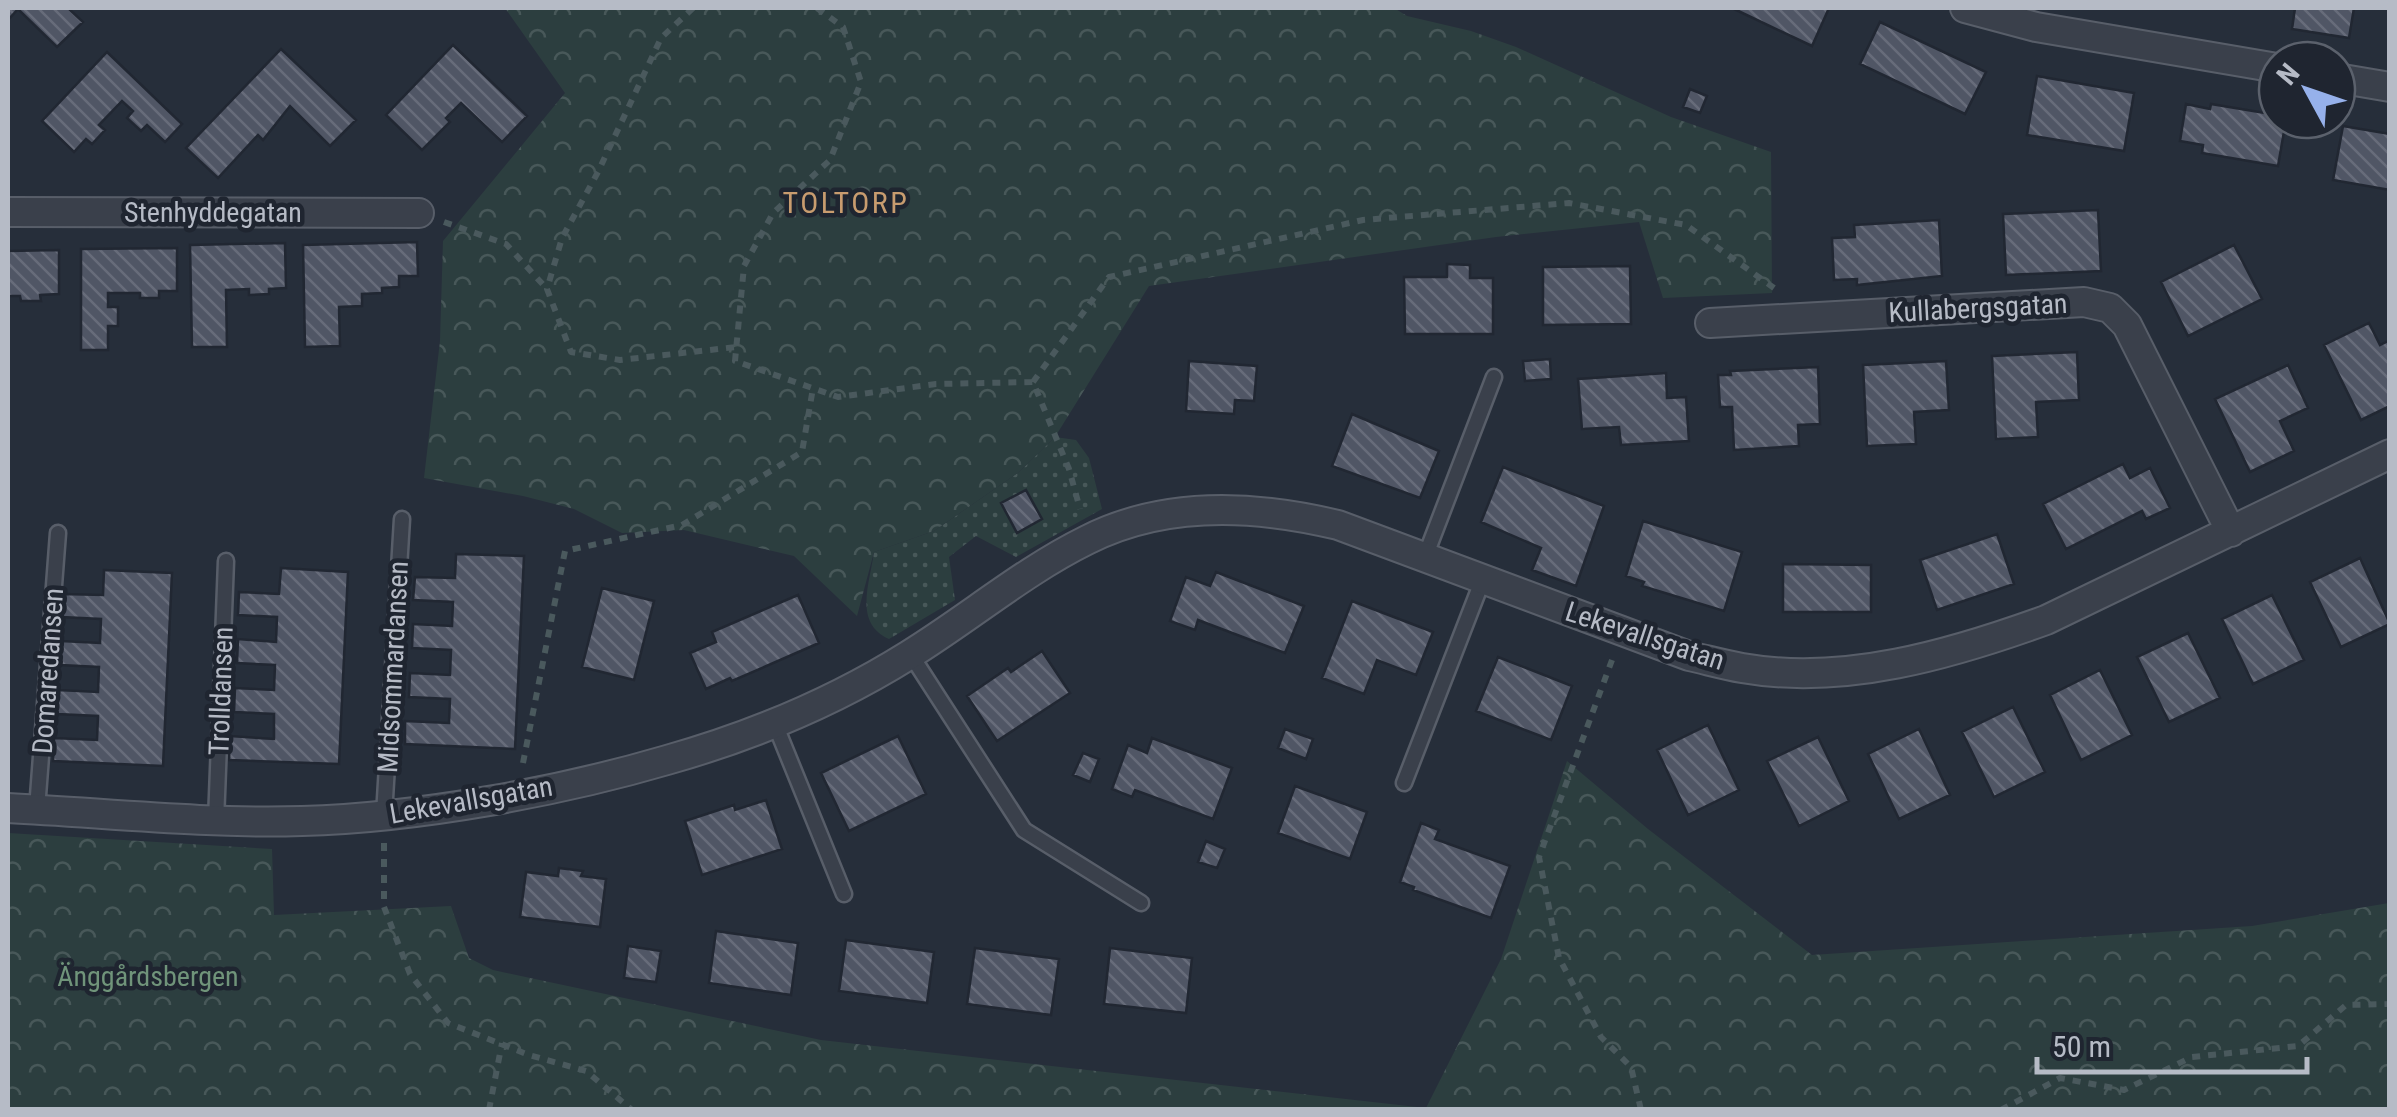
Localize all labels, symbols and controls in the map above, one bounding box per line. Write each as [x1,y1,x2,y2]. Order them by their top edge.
north arrow [2257,40,2357,140]
text: N [2270,57,2306,91]
district label: TOLTORP [783,185,909,220]
street label: Stenhyddegatan [124,196,302,229]
street label: Kullabergsgatan [1888,287,2068,329]
street label: Midsommardansen [371,560,415,774]
street label: Domaredansen [26,587,70,755]
street label: Lekevallsgatan [1561,595,1729,677]
street label: Trolldansen [202,626,240,756]
street label: Lekevallsgatan [387,769,555,831]
park label: Änggårdsbergen [57,960,239,993]
scale bar [2037,1012,2307,1074]
text: 50 m [2052,1029,2111,1064]

